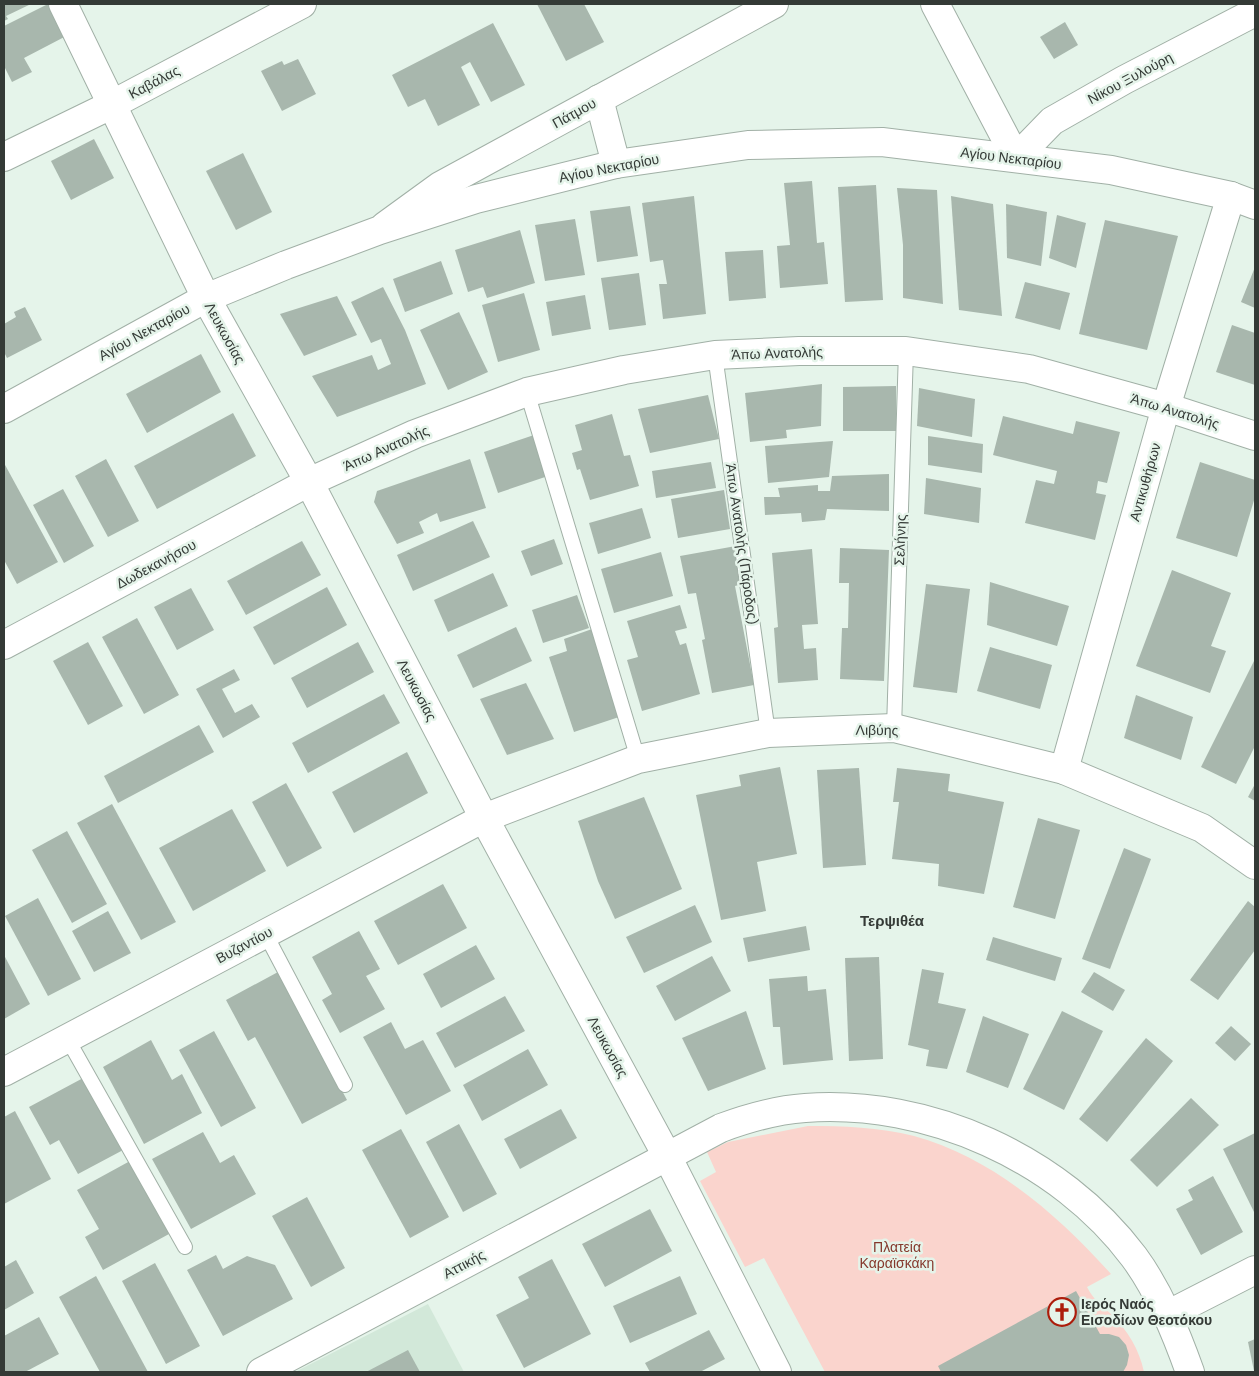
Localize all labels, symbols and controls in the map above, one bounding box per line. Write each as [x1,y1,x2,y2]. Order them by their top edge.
street label: Νίκου Ξυλούρη [1084,48,1176,108]
street label: Καβάλας [125,61,183,103]
street label: Πάτμου [549,94,599,132]
street label: Αγίου Νεκταρίου [959,143,1063,173]
street label: Αγίου Νεκταρίου [557,149,661,187]
street label: Αγίου Νεκταρίου [95,299,193,365]
street label: Λευκωσίας [201,299,249,367]
street label: Άπω Ανατολής [731,342,823,364]
street label: Άπω Ανατολής [1129,389,1222,433]
street label: Άπω Ανατολής [340,421,432,475]
street label: Αντικυθήρων [1125,441,1165,523]
street label: Άπω Ανατολής (Πάροδος) [722,463,762,625]
street label: Σελήνης [890,514,910,566]
street label: Δωδεκανήσου [113,535,199,593]
street label: Λευκωσίας [393,656,441,724]
street label: Λιβύης [855,721,899,739]
district label: Τερψιθέα [860,911,925,931]
street label: Βυζαντίου [213,923,275,967]
street label: Λευκωσίας [584,1013,632,1081]
park label: Πλατεία Καραϊσκάκη [860,1238,934,1272]
street label: Αττικής [440,1245,488,1283]
place label: Ιερός Ναός Εισοδίων Θεοτόκου [1081,1295,1212,1329]
church icon: Ιερός Ναός Εισοδίων Θεοτόκου [1047,1297,1077,1327]

